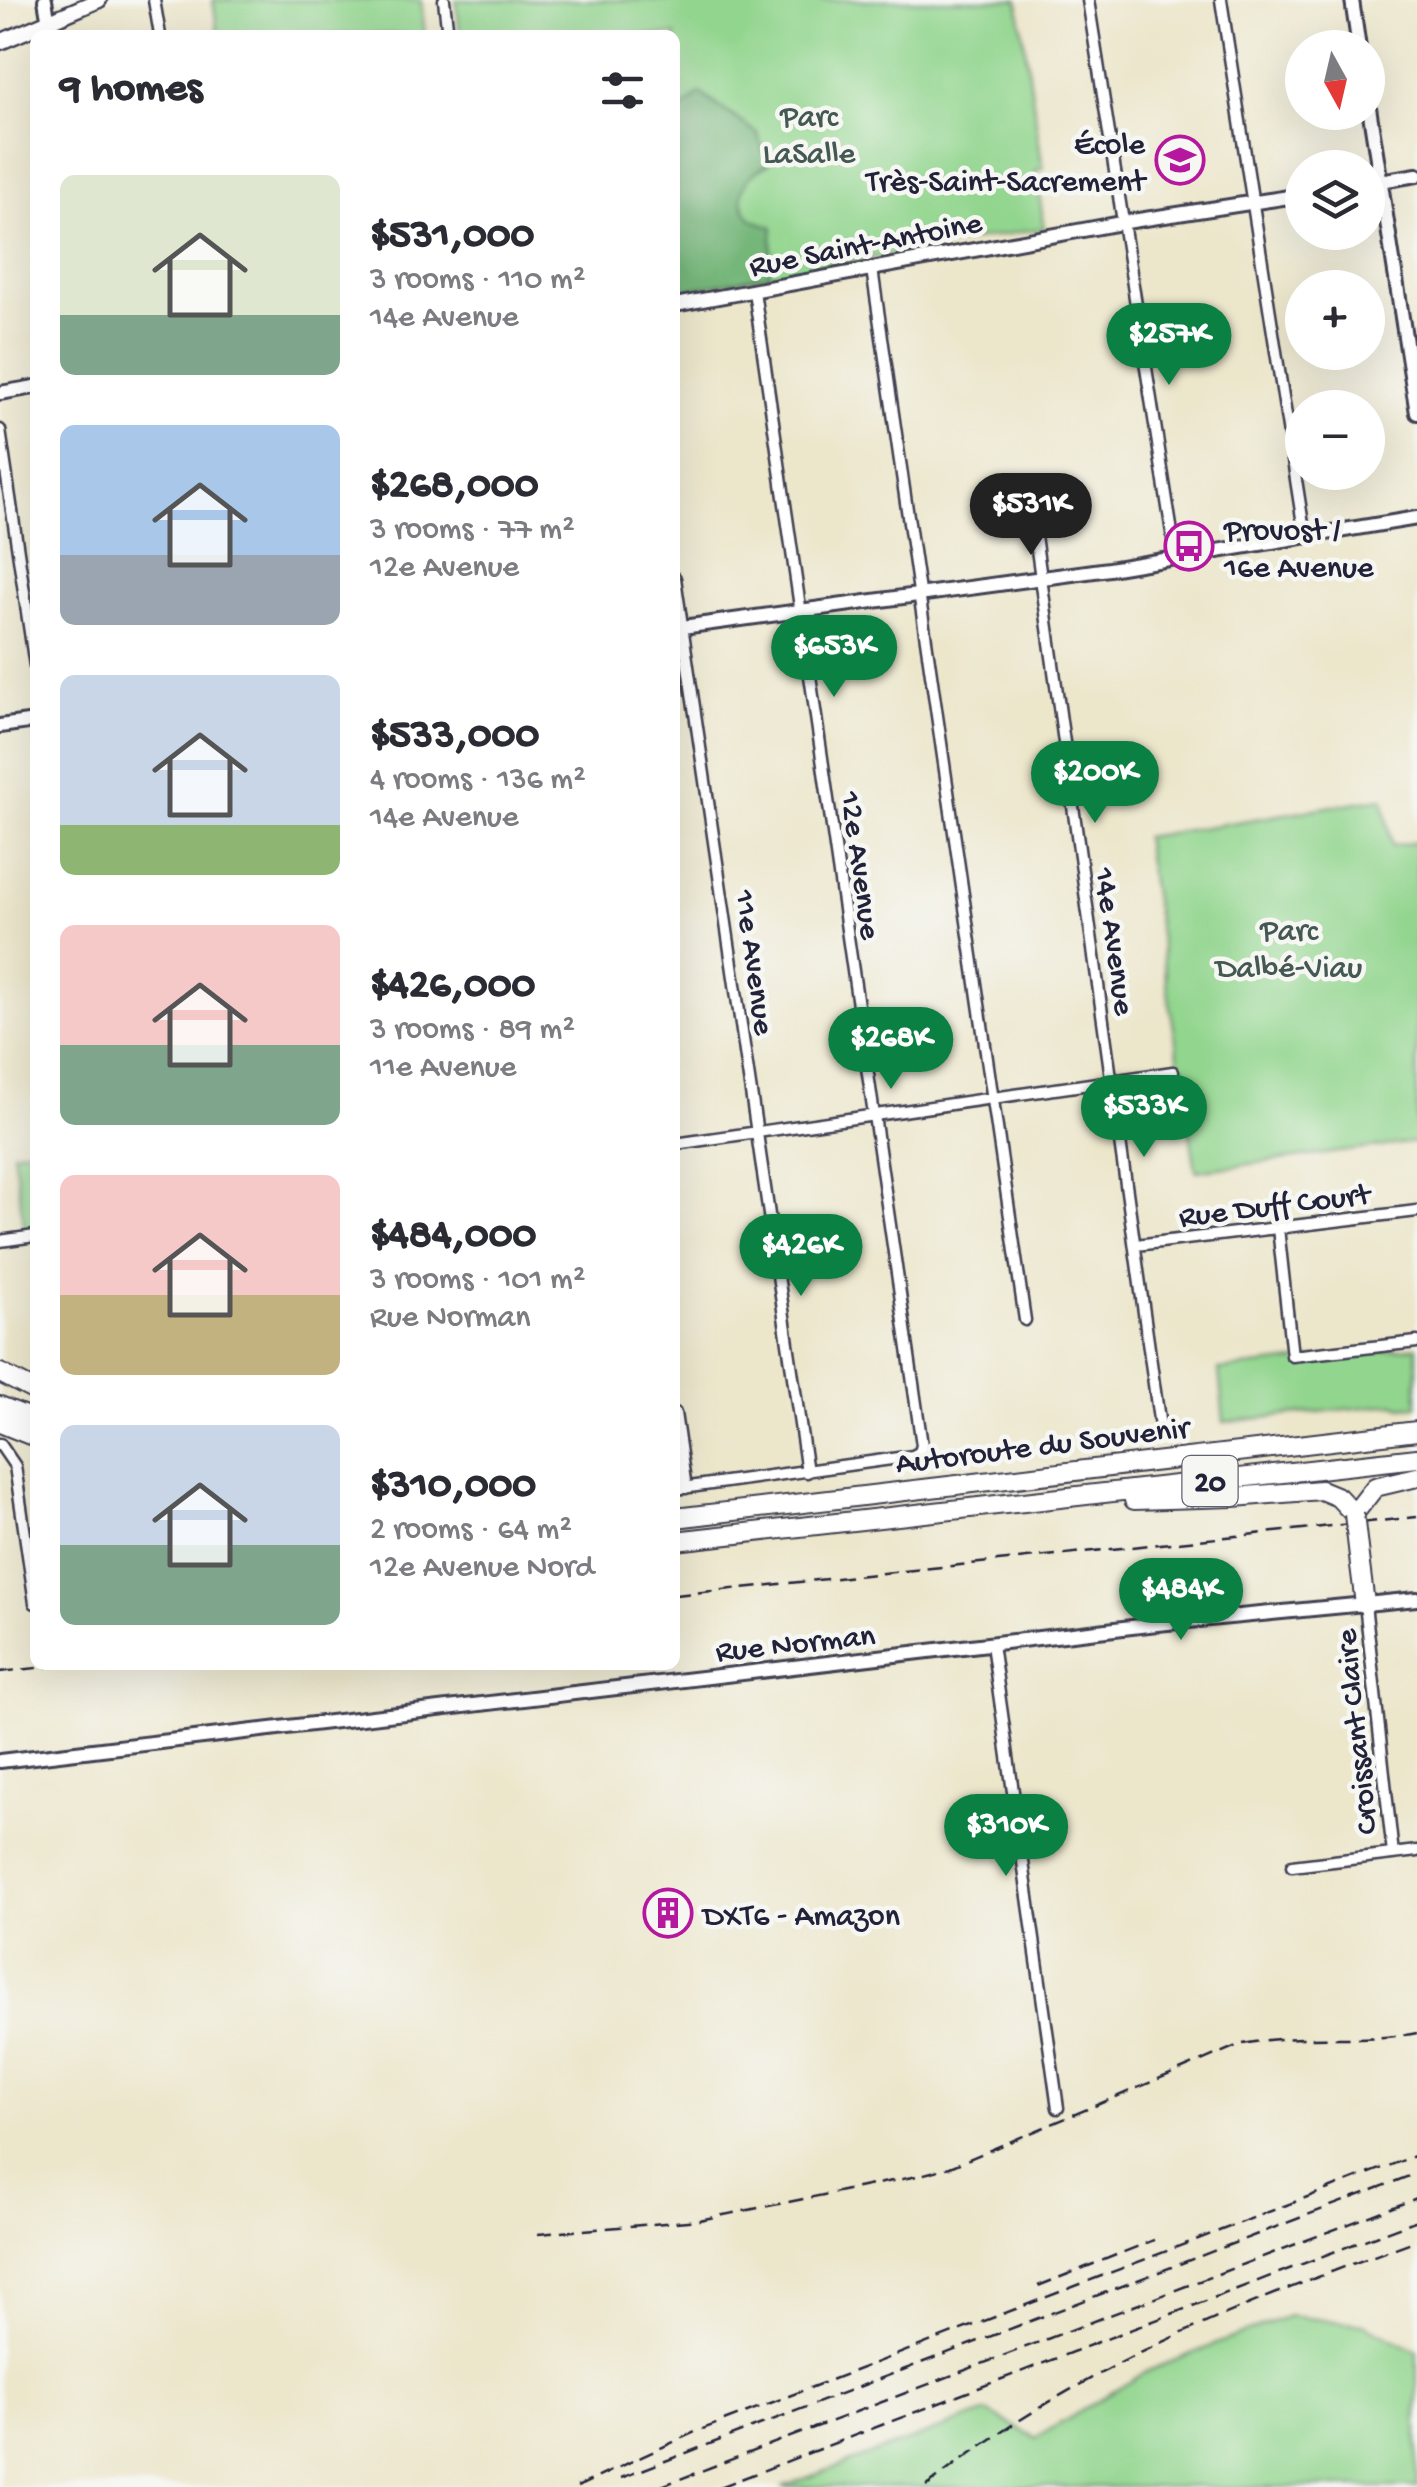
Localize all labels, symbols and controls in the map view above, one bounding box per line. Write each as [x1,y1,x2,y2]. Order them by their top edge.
north arrow [1285,30,1385,130]
map controls [1285,30,1385,490]
icon: filters [595,63,650,118]
text: 9 homes [60,66,202,115]
park label: Parc LaSalle [763,100,856,175]
place label: École Très-Saint-Sacrement [864,128,1148,203]
school or university icon: École Très-Saint-Sacrement [1154,134,1206,186]
button: layers [1285,150,1385,250]
street label: Rue Saint-Antoine [746,206,986,288]
text: $531,000 [370,213,534,262]
icon: home [140,215,260,335]
text: 3 rooms · 110 m² [370,262,585,300]
button: + [1285,270,1385,370]
text: 14e Avenue [370,300,518,338]
pin: $257K [1099,303,1239,388]
text: $257K [1128,316,1210,354]
button: − [1285,390,1385,490]
text: $268,000 [370,463,539,512]
icon: home [140,465,260,585]
pin: $531K [961,473,1101,558]
text: $531K [992,486,1070,524]
text: 3 rooms · 77 m² [370,512,575,550]
place label: Provost / 16e Avenue [1223,514,1374,589]
bus stop icon: Provost / 16e Avenue [1163,520,1215,572]
text: 12e Avenue [370,550,519,588]
pin: $653K [764,615,904,700]
text: $653K [793,628,875,666]
text: $533,000 [370,713,539,762]
icon: home [140,715,260,835]
pin: $200K [1025,741,1165,826]
text: $200K [1053,754,1137,792]
text: 4 rooms · 136 m² [370,762,586,800]
street label: 12e Avenue [829,788,887,943]
text: 14e Avenue [370,800,518,838]
street label: 14e Avenue [1083,865,1141,1018]
street label: 11e Avenue [723,887,781,1038]
park label: Parc Dalbé-Viau [1214,914,1362,989]
text: $426,000 [370,963,535,1012]
icon: home [140,965,260,1085]
pin: $268K [821,1007,961,1092]
text: 3 rooms · 89 m² [370,1012,575,1050]
text: $268K [850,1020,932,1058]
text: 11e Avenue [370,1050,516,1088]
pin: $533K [1074,1075,1214,1160]
text: $533K [1103,1088,1185,1126]
street label: Rue Duff Court [1177,1177,1375,1239]
text: $484,000 [370,1213,536,1262]
pin: $426K [731,1214,871,1299]
icon: home [140,1215,260,1335]
text: $426K [761,1227,841,1265]
text: 3 rooms · 101 m² [370,1262,585,1300]
text: Rue Norman [370,1300,530,1338]
street label: Autoroute du Souvenir [894,1411,1194,1485]
road number: 20 [1182,1456,1238,1506]
text: $310,000 [370,1463,536,1512]
icon: home [140,1465,260,1585]
text: 2 rooms · 64 m² [370,1512,572,1550]
text: 12e Avenue Nord [370,1550,594,1588]
pin: $484K [1111,1558,1251,1643]
text: $484K [1141,1571,1221,1609]
street label: Rue Norman [714,1619,877,1673]
street label: Croissant Claire [1329,1626,1389,1836]
pin: $310K [936,1794,1076,1879]
text: $310K [966,1807,1046,1845]
building icon: DXT6 - Amazon [642,1887,694,1939]
place label: DXT6 - Amazon [701,1899,900,1937]

